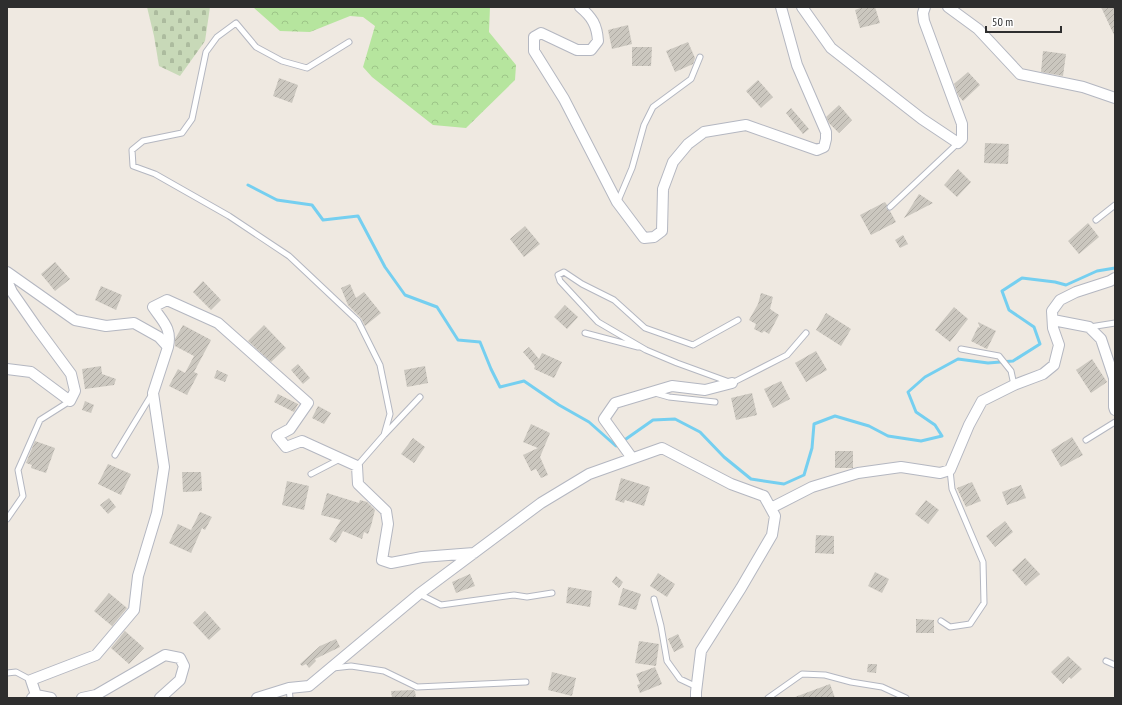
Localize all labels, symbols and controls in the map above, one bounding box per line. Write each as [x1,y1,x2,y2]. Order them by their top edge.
scale bar [986,8,1061,34]
text: 50 m [992,14,1013,29]

